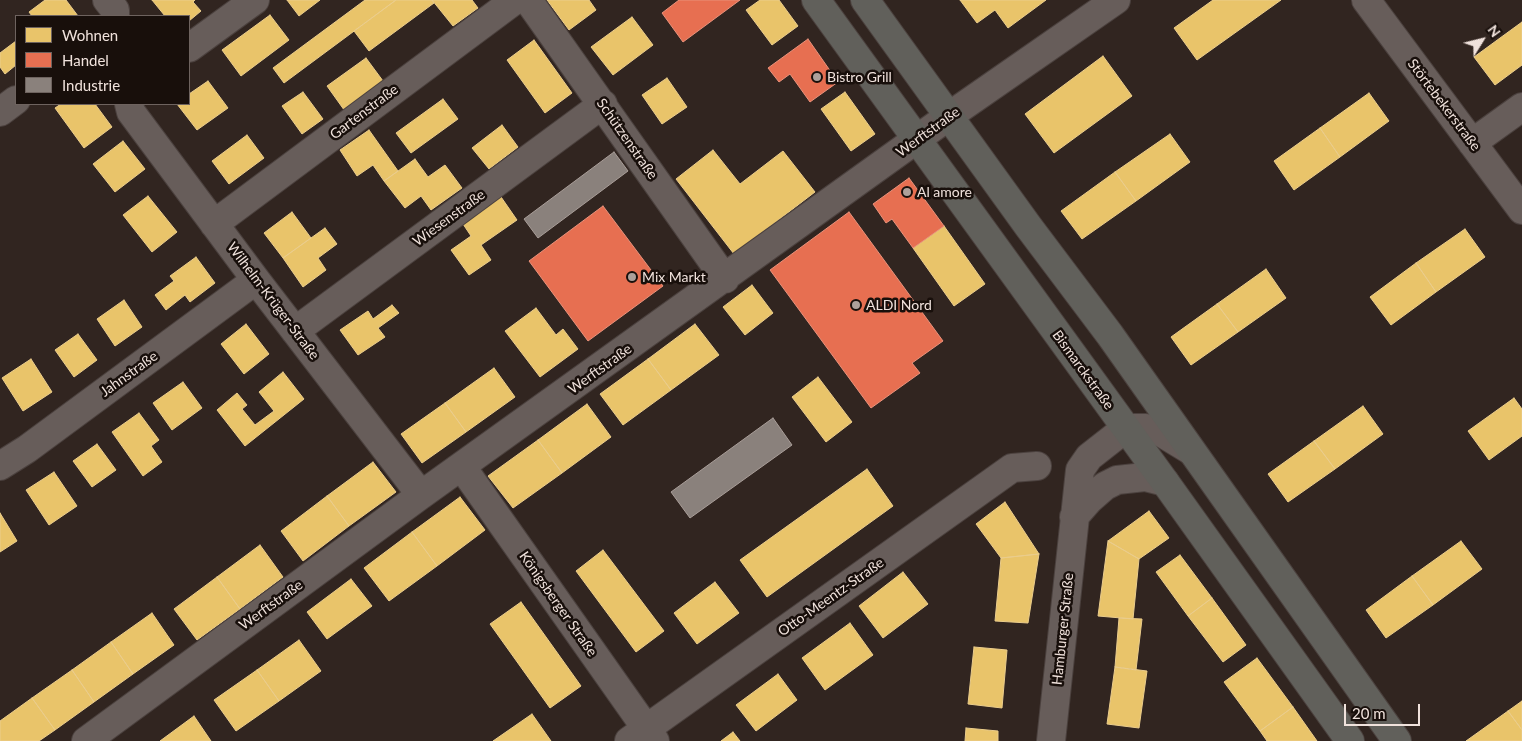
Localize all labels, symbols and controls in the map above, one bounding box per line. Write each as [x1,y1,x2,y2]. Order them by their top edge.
legend [15,15,190,105]
north arrow [1457,15,1507,65]
text: N [1484,22,1505,40]
text: Wohnen [62,26,118,44]
text: Handel [62,51,109,69]
street label: Störtebekerstraße [1404,56,1484,154]
place label: Bistro Grill [827,69,892,85]
marker: Bistro Grill [811,71,823,83]
text: Industrie [62,76,120,94]
street label: Gartenstraße [327,81,401,143]
street label: Schützenstraße [593,95,661,183]
street label: Werftstraße [893,103,963,161]
place label: Al amore [917,184,972,200]
street label: Wiesenstraße [410,186,488,250]
marker: Al amore [901,186,913,198]
street label: Wilhelm-Krüger-Straße [223,239,323,363]
place label: Mix Markt [642,269,706,285]
marker: Mix Markt [626,271,638,283]
place label: ALDI Nord [866,297,932,313]
marker: ALDI Nord [850,299,862,311]
street label: Bismarckstraße [1049,327,1117,413]
street label: Werftstraße [565,340,635,398]
street label: Jahnstraße [97,348,161,400]
street label: Königsberger Straße [515,548,601,660]
street label: Otto-Meentz-Straße [775,554,887,640]
street label: Hamburger Straße [1049,572,1077,686]
street label: Werftstraße [236,576,306,634]
scale bar [1347,694,1423,726]
text: 20 m [1352,704,1386,722]

